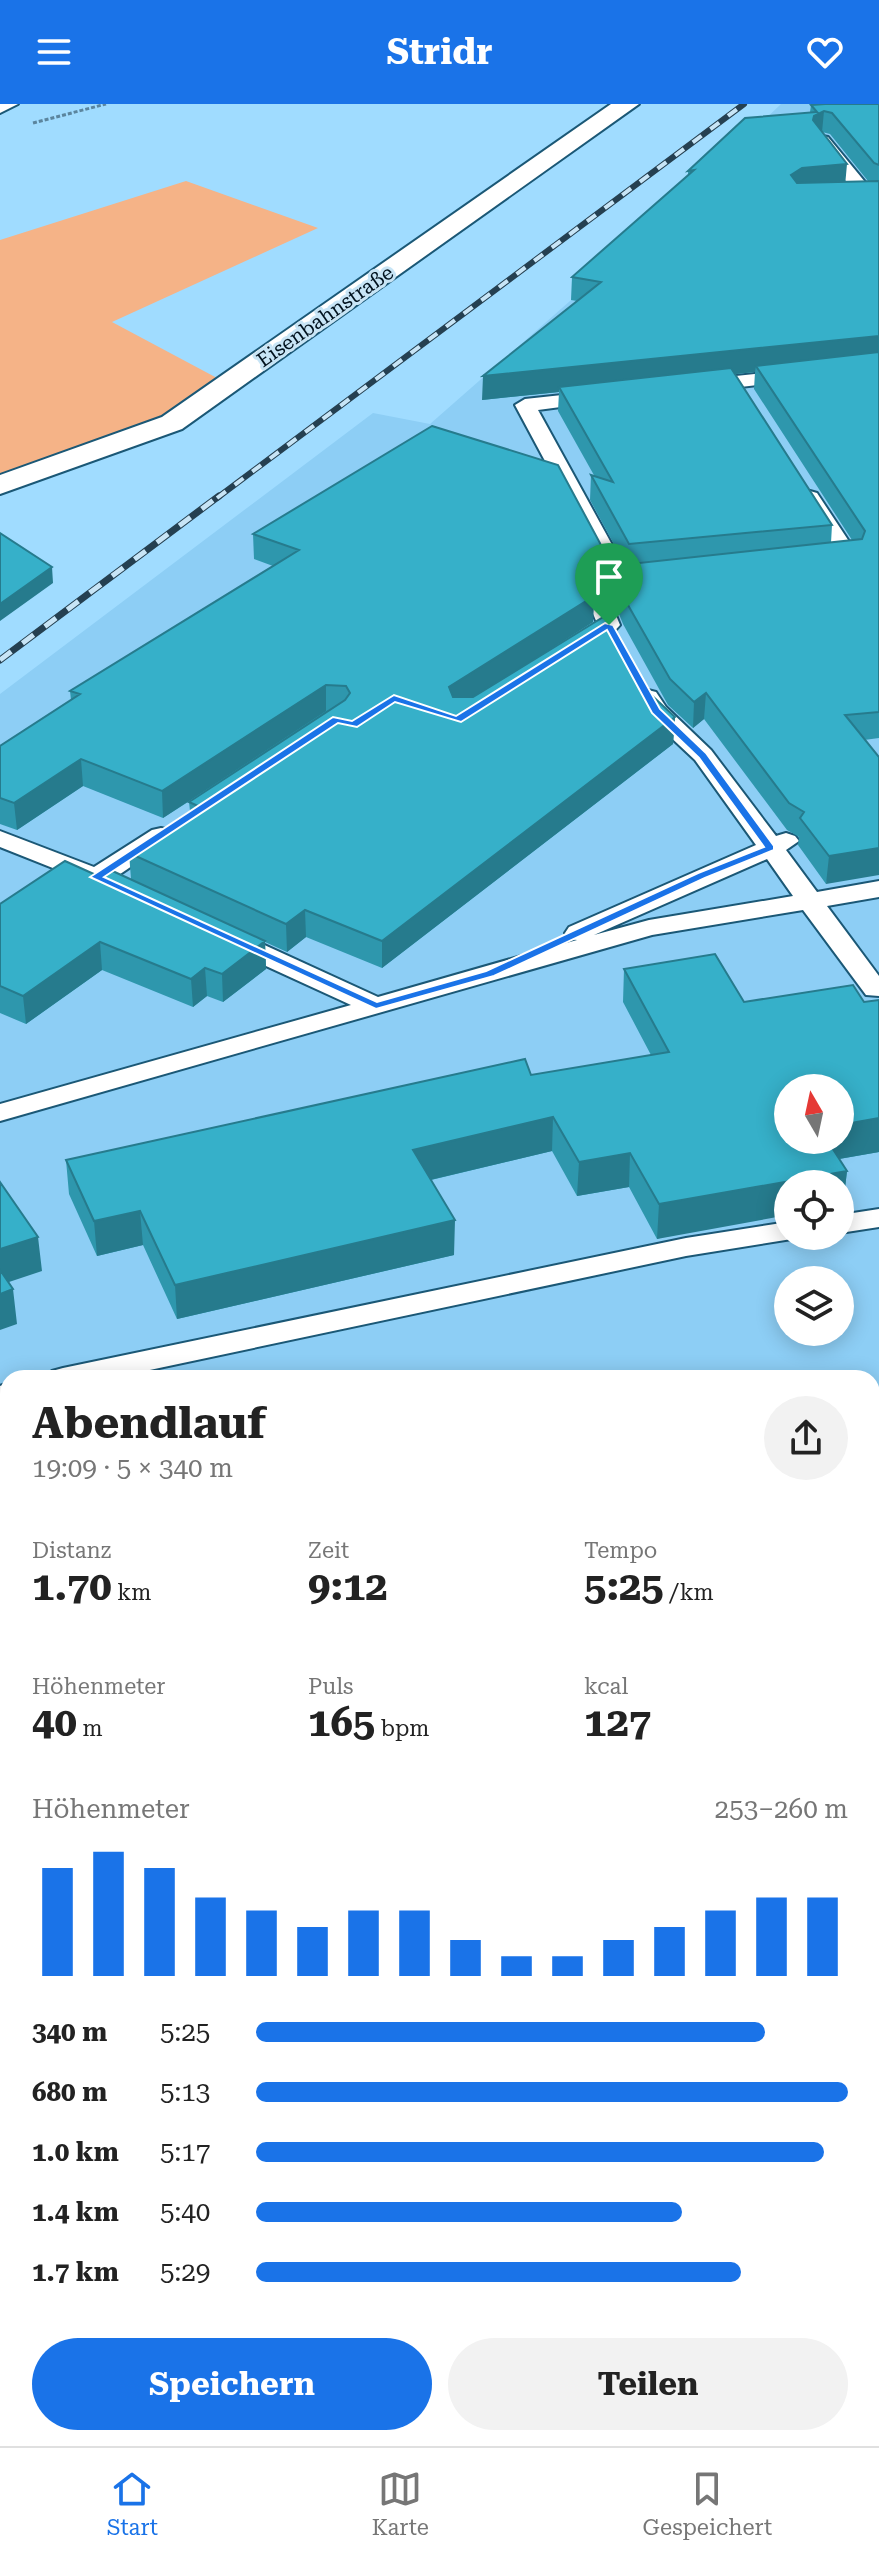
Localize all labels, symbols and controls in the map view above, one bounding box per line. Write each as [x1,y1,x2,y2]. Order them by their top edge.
icon: menu [32,30,76,74]
icon: heart [803,30,847,74]
text: Stridr [386,31,493,73]
street label: Eisenbahnstraße [252,260,398,372]
pin [575,543,643,625]
icon: arrive [587,555,631,599]
north arrow [774,1074,854,1154]
map controls [774,1074,854,1346]
button: locate [774,1170,854,1250]
button: layers [774,1266,854,1346]
button: share [764,1396,848,1480]
text: Abendlauf [32,1397,266,1449]
text: 19:09 · 5 × 340 m [32,1453,233,1483]
text: Distanz [32,1538,111,1563]
text: Zeit [308,1538,349,1563]
text: Tempo [584,1538,657,1563]
text: 1.70 [32,1563,112,1610]
text: 9:12 [308,1563,388,1610]
text: 5:25 [584,1563,664,1610]
text: km [112,1580,151,1605]
text: /km [664,1580,714,1605]
text: Höhenmeter [32,1674,165,1699]
text: Puls [308,1674,353,1699]
text: kcal [584,1674,628,1699]
text: 40 [32,1699,77,1746]
text: 165 [308,1699,375,1746]
text: 127 [584,1699,651,1746]
text: m [77,1716,102,1741]
text: bpm [375,1716,429,1741]
text: Höhenmeter [32,1794,190,1824]
text: 253–260 m [715,1794,848,1824]
text: 340 m [32,2017,107,2047]
text: 5:25 [160,2017,210,2047]
text: 680 m [32,2077,107,2107]
text: 5:13 [160,2077,210,2107]
text: 1.0 km [32,2137,119,2167]
text: 5:17 [160,2137,210,2167]
text: 1.4 km [32,2197,119,2227]
text: 5:40 [160,2197,210,2227]
text: 1.7 km [32,2257,119,2287]
text: 5:29 [160,2257,210,2287]
button: Speichern [32,2338,432,2430]
button: Teilen [448,2338,848,2430]
tab: Start [107,2467,158,2540]
tab: Karte [372,2467,429,2540]
tab: Gespeichert [643,2467,772,2540]

